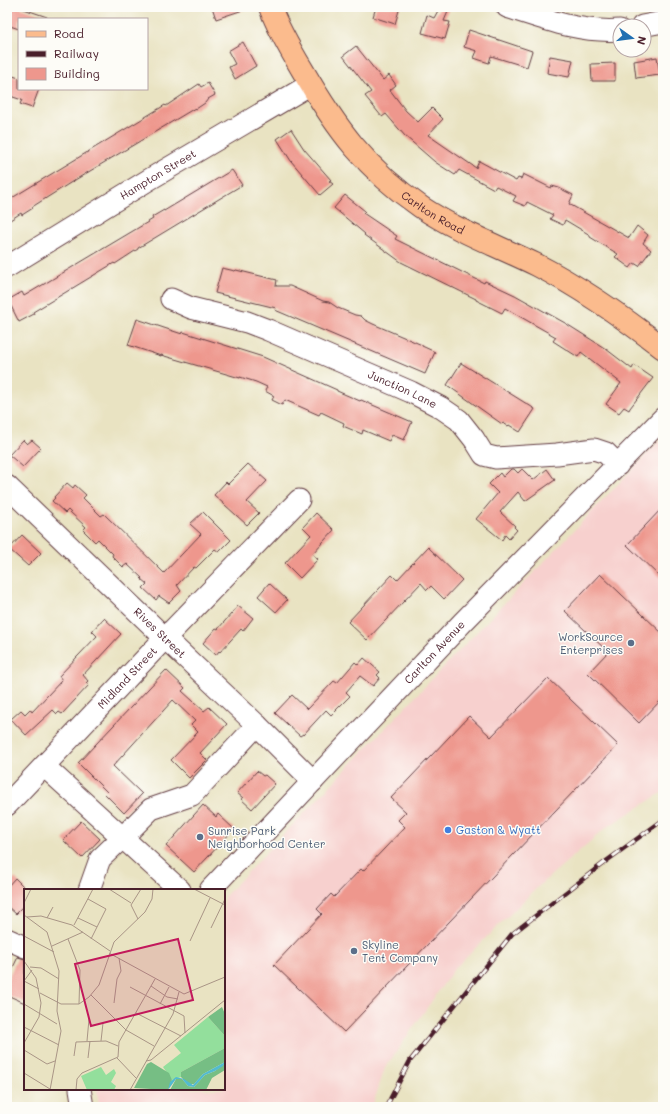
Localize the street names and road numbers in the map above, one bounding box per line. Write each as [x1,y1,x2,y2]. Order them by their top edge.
street label: Hampton Street [117,145,199,203]
street label: Carlton Road [398,187,467,237]
street label: Junction Lane [366,366,440,411]
street label: Rives Street [131,604,190,661]
street label: Carlton Avenue [400,617,468,687]
street label: Midland Street [94,643,160,712]

